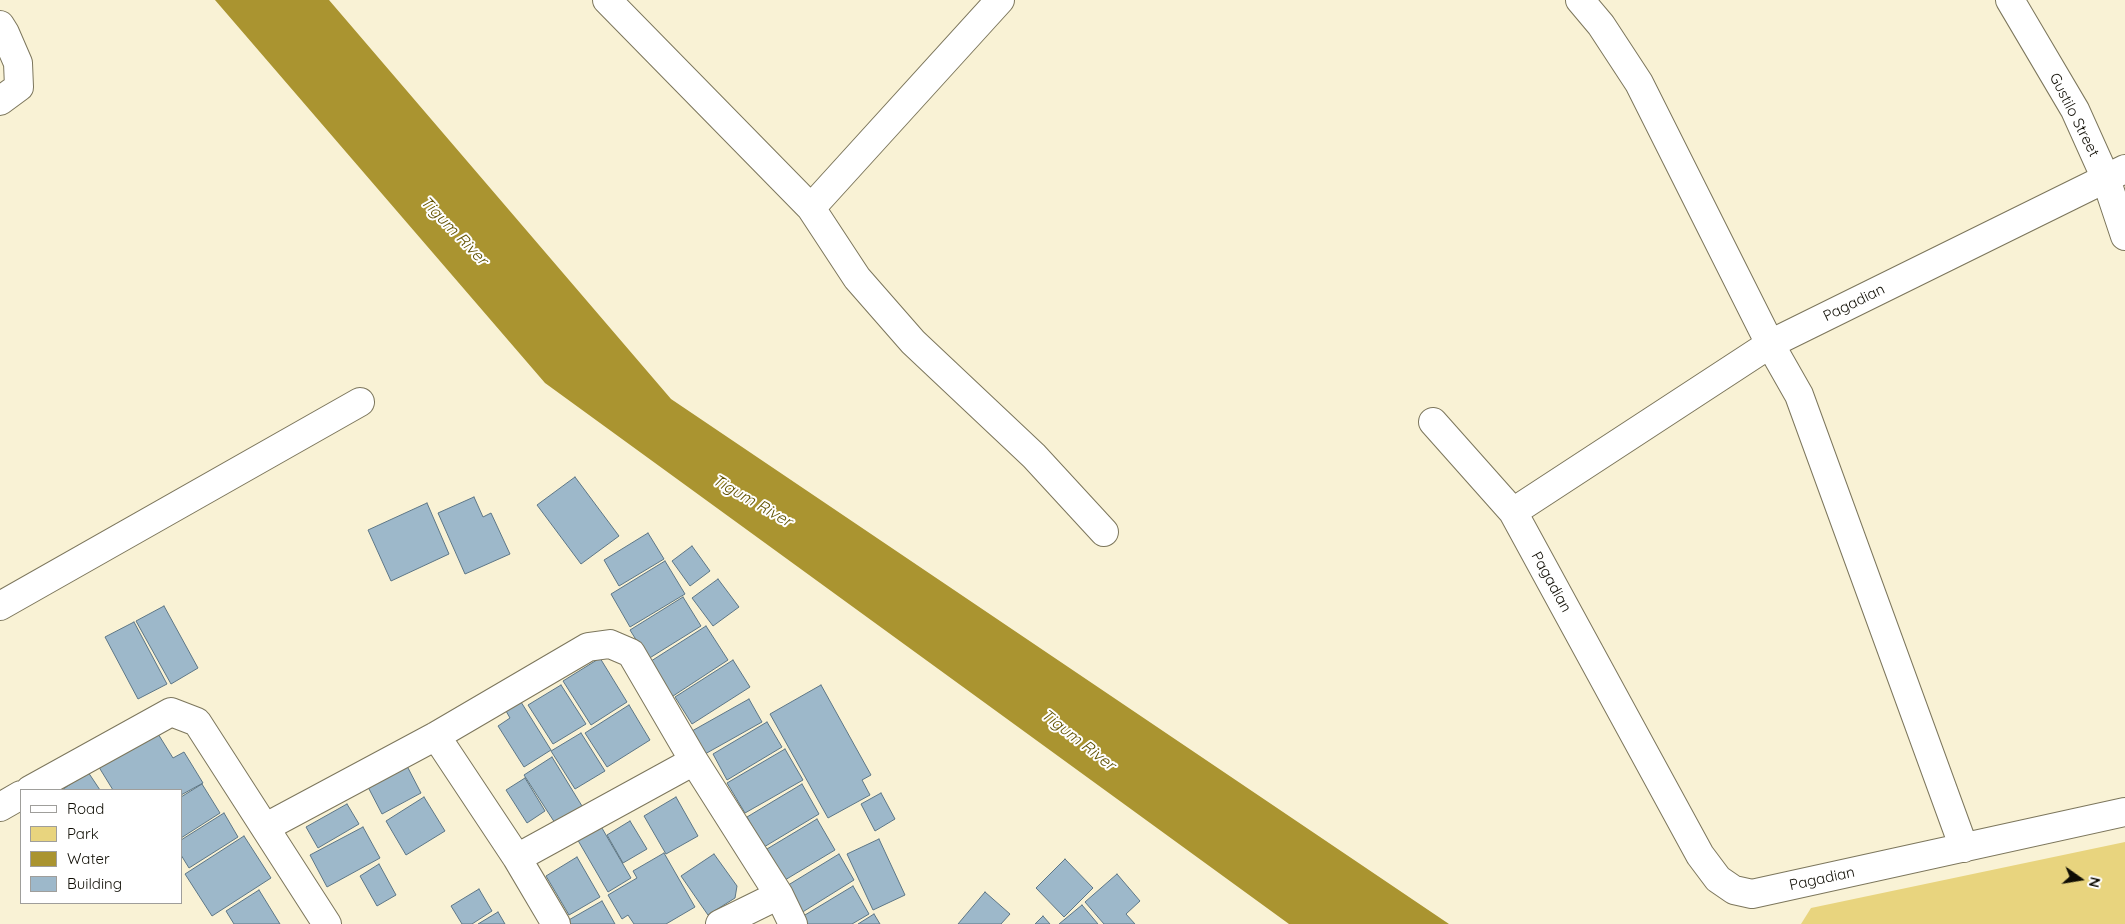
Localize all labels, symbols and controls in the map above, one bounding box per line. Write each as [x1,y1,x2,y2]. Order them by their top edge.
street label: Gustilo Street [2045,70,2103,160]
water label: Tigum River [416,192,492,270]
street label: Pagadian [1820,280,1888,326]
water label: Tigum River [709,471,795,531]
street label: Pagadian [1527,549,1575,615]
water label: Tigum River [1037,705,1119,775]
legend [20,789,182,904]
text: Road [67,799,104,818]
text: Park [67,824,99,843]
text: Water [67,849,110,868]
north arrow [2055,854,2105,904]
street label: Pagadian [1788,863,1856,895]
text: Building [67,874,122,893]
text: N [2085,875,2105,889]

